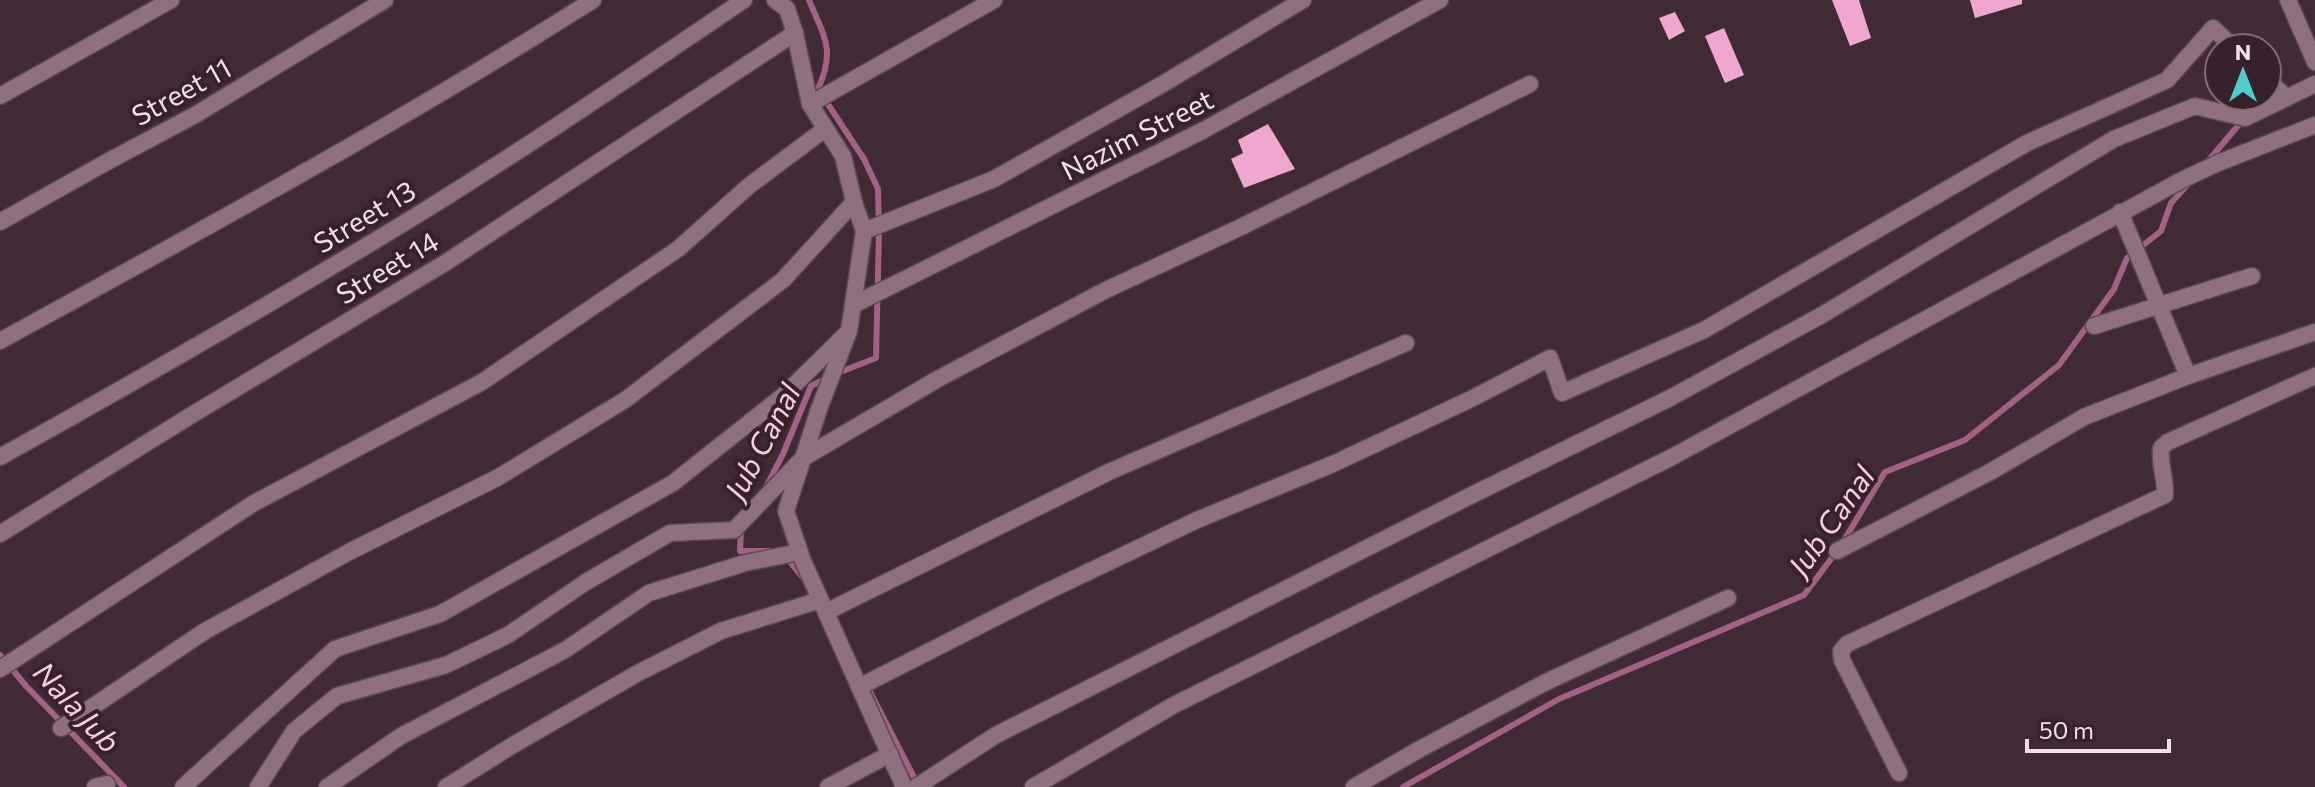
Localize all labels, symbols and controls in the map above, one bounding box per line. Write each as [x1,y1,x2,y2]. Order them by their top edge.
north arrow [2203,32,2283,112]
text: N [2235,38,2251,65]
street label: Street 11 [125,50,237,132]
street label: Nazim Street [1055,81,1219,187]
street label: Street 13 [307,172,421,260]
street label: Street 14 [330,223,444,311]
water label: Jub Canal [714,376,807,508]
water label: Jub Canal [1777,457,1882,585]
water label: Nala Jub [27,653,129,759]
scale bar [2027,703,2169,753]
text: 50 m [2039,715,2094,744]

